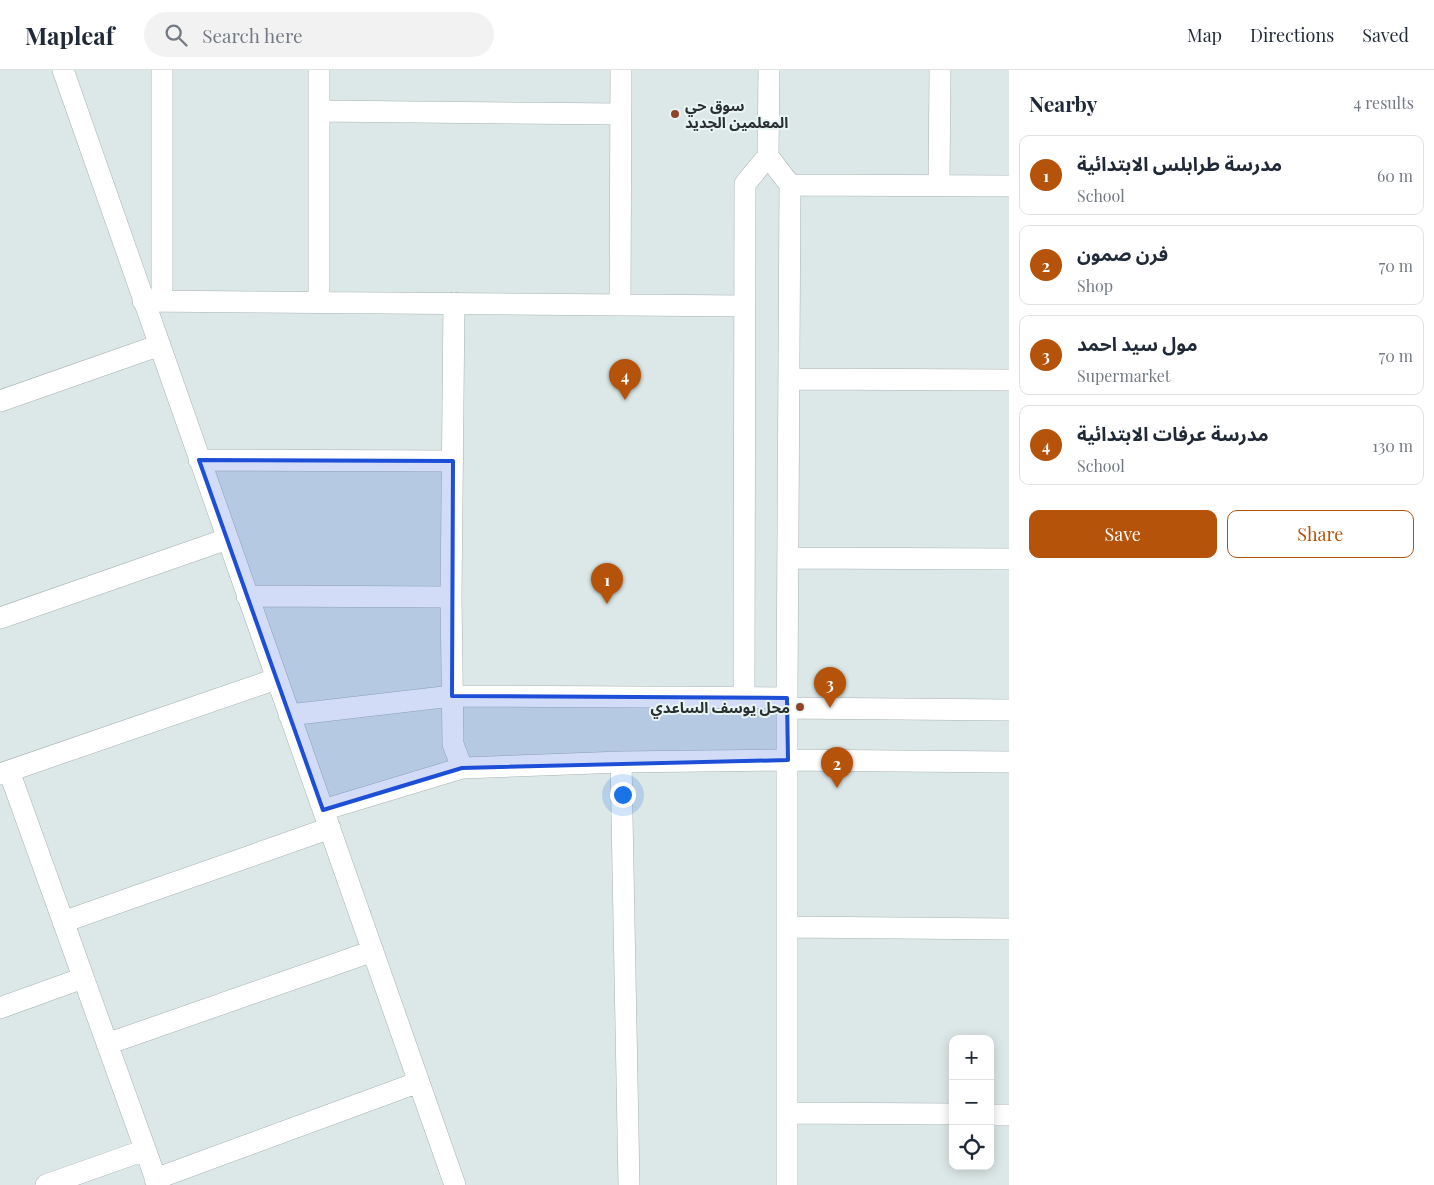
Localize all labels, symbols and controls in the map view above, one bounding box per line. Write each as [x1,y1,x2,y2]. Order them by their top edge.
search box [144,12,494,57]
text: Mapleaf [25,19,114,51]
icon: search [162,21,190,49]
text: Search here [202,22,303,48]
text: Map [1187,23,1222,47]
text: Directions [1250,23,1334,47]
text: Saved [1362,23,1409,47]
text: Nearby [1029,89,1098,117]
text: 4 results [1353,92,1414,113]
place label: سوق حي المعلمين الجديد [685,95,788,132]
marker: سوق حي المعلمين الجديد [669,108,681,120]
text: مدرسة طرابلس الابتدائية [1077,150,1282,176]
text: 1 [1043,165,1049,186]
text: 60 m [1377,165,1413,186]
text: School [1077,185,1125,206]
text: فرن صمون [1077,240,1168,266]
text: 2 [1042,255,1050,276]
text: 70 m [1379,255,1413,276]
text: Shop [1077,275,1113,296]
text: مول سيد احمد [1077,330,1197,356]
text: 3 [1042,345,1050,366]
text: 70 m [1379,345,1413,366]
pin: 4 [609,359,641,400]
text: Supermarket [1077,365,1171,386]
text: مدرسة عرفات الابتدائية [1077,420,1269,446]
text: 4 [1042,435,1050,456]
text: 130 m [1372,435,1413,456]
text: School [1077,455,1125,476]
button: Save [1029,510,1217,558]
button: Share [1227,510,1414,558]
pin: 1 [591,563,623,604]
pin: 3 [814,667,846,708]
place label: محل يوسف الساعدي [651,697,790,719]
marker: محل يوسف الساعدي [794,701,806,713]
pin: 2 [821,747,853,788]
your location [610,782,636,808]
map controls [949,1035,994,1170]
button: + [949,1035,994,1080]
button: − [949,1080,994,1125]
button: locate [949,1125,994,1170]

